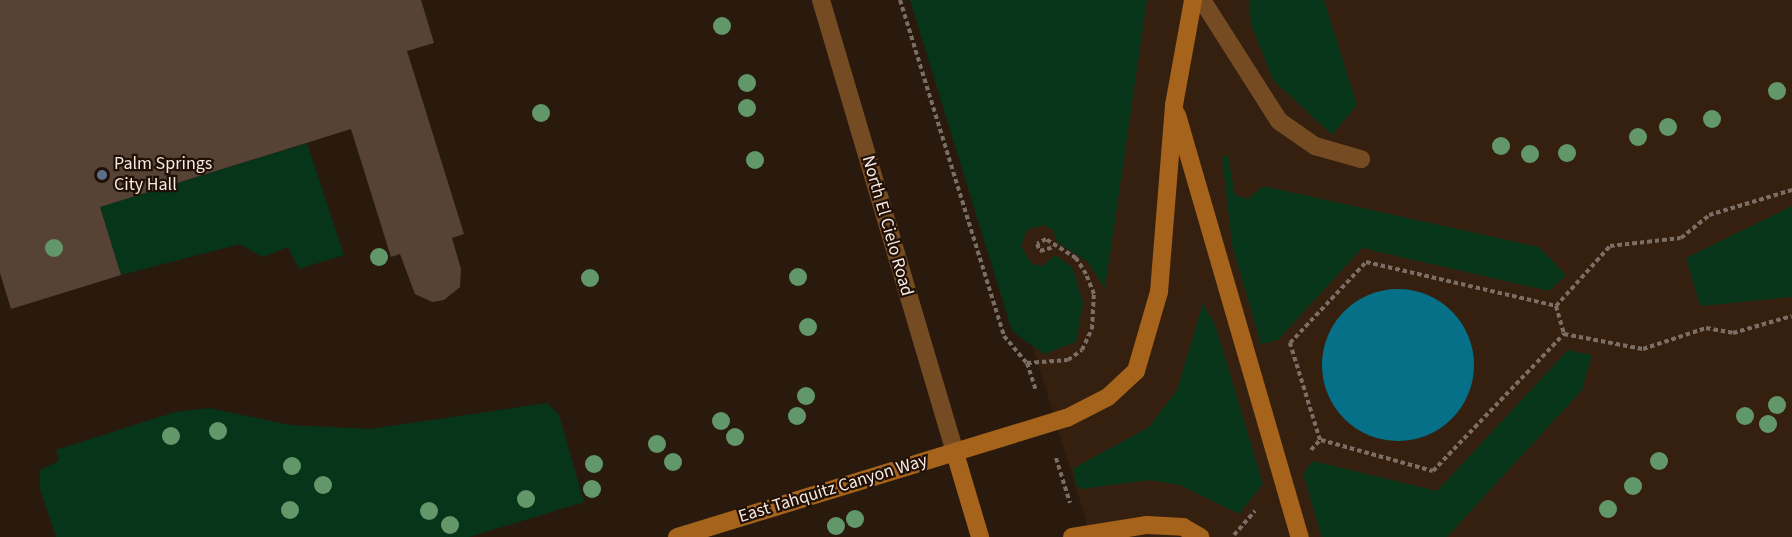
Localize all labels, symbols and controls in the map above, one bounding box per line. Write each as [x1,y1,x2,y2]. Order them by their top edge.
street label: North El Cielo Road [857,153,917,299]
place label: Palm Springs City Hall [114,154,212,196]
marker: Palm Springs City Hall [95,168,109,182]
street label: East Tahquitz Canyon Way [736,450,930,528]

